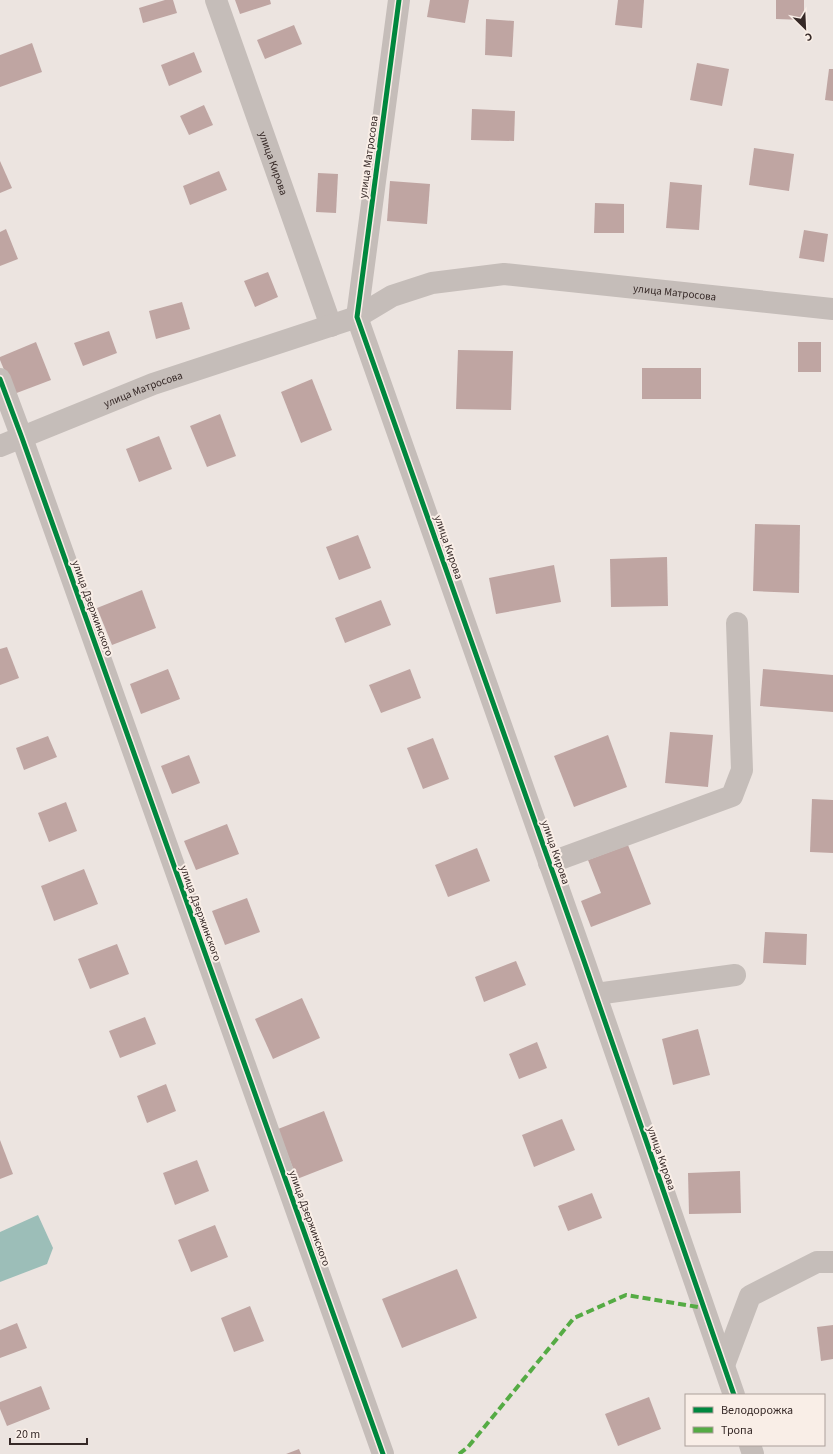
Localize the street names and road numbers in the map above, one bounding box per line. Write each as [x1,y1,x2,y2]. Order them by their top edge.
street label: улица Матросова [355,115,382,199]
street label: улица Кирова [255,129,291,197]
street label: улица Матросова [632,281,717,305]
street label: улица Матросова [101,368,185,411]
street label: улица Кирова [431,513,466,581]
street label: улица Дзержинского [68,558,117,658]
street label: улица Кирова [538,818,573,886]
street label: улица Дзержинского [176,863,225,963]
street label: улица Кирова [644,1124,679,1192]
street label: улица Дзержинского [285,1168,334,1268]

